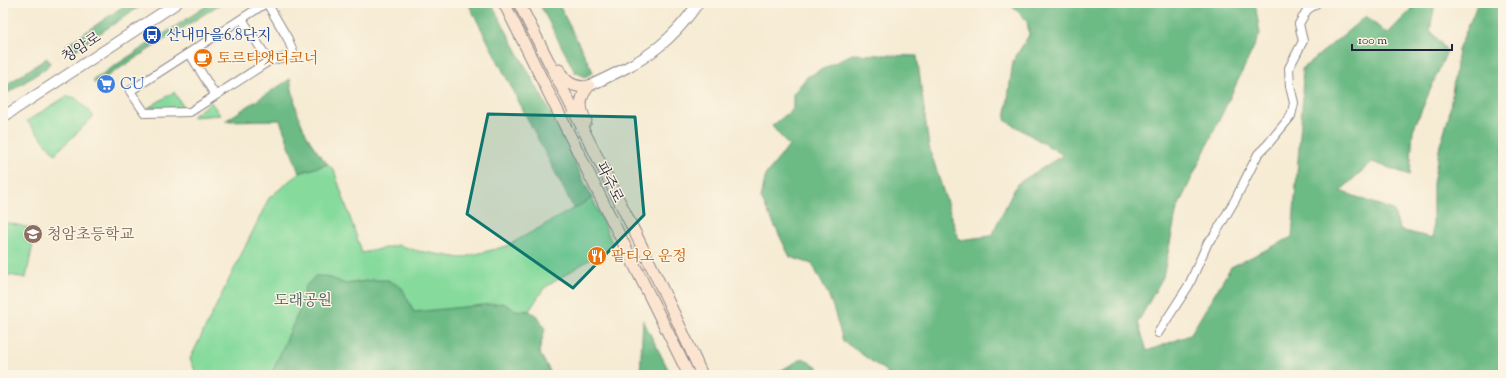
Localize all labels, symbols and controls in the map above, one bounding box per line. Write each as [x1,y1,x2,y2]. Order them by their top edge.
bus stop icon: 산내마을6.8단지 [141,24,163,46]
place label: 산내마을6.8단지 [166,26,271,47]
scale bar [1352,26,1452,52]
street label: 청암로 [58,27,106,69]
text: 100 m [1358,32,1387,50]
cafe icon: 토르타앳더코너 [192,47,214,69]
place label: 토르타앳더코너 [217,49,318,70]
supermarket icon: CU [95,73,117,95]
place label: CU [120,75,144,96]
street label: 파주로 [590,159,628,207]
school or university icon: 청암초등학교 [22,223,44,245]
place label: 청암초등학교 [47,225,134,246]
restaurant icon: 팥티오 운정 [586,245,608,267]
place label: 팥티오 운정 [611,247,687,268]
park label: 도래공원 [274,291,332,312]

